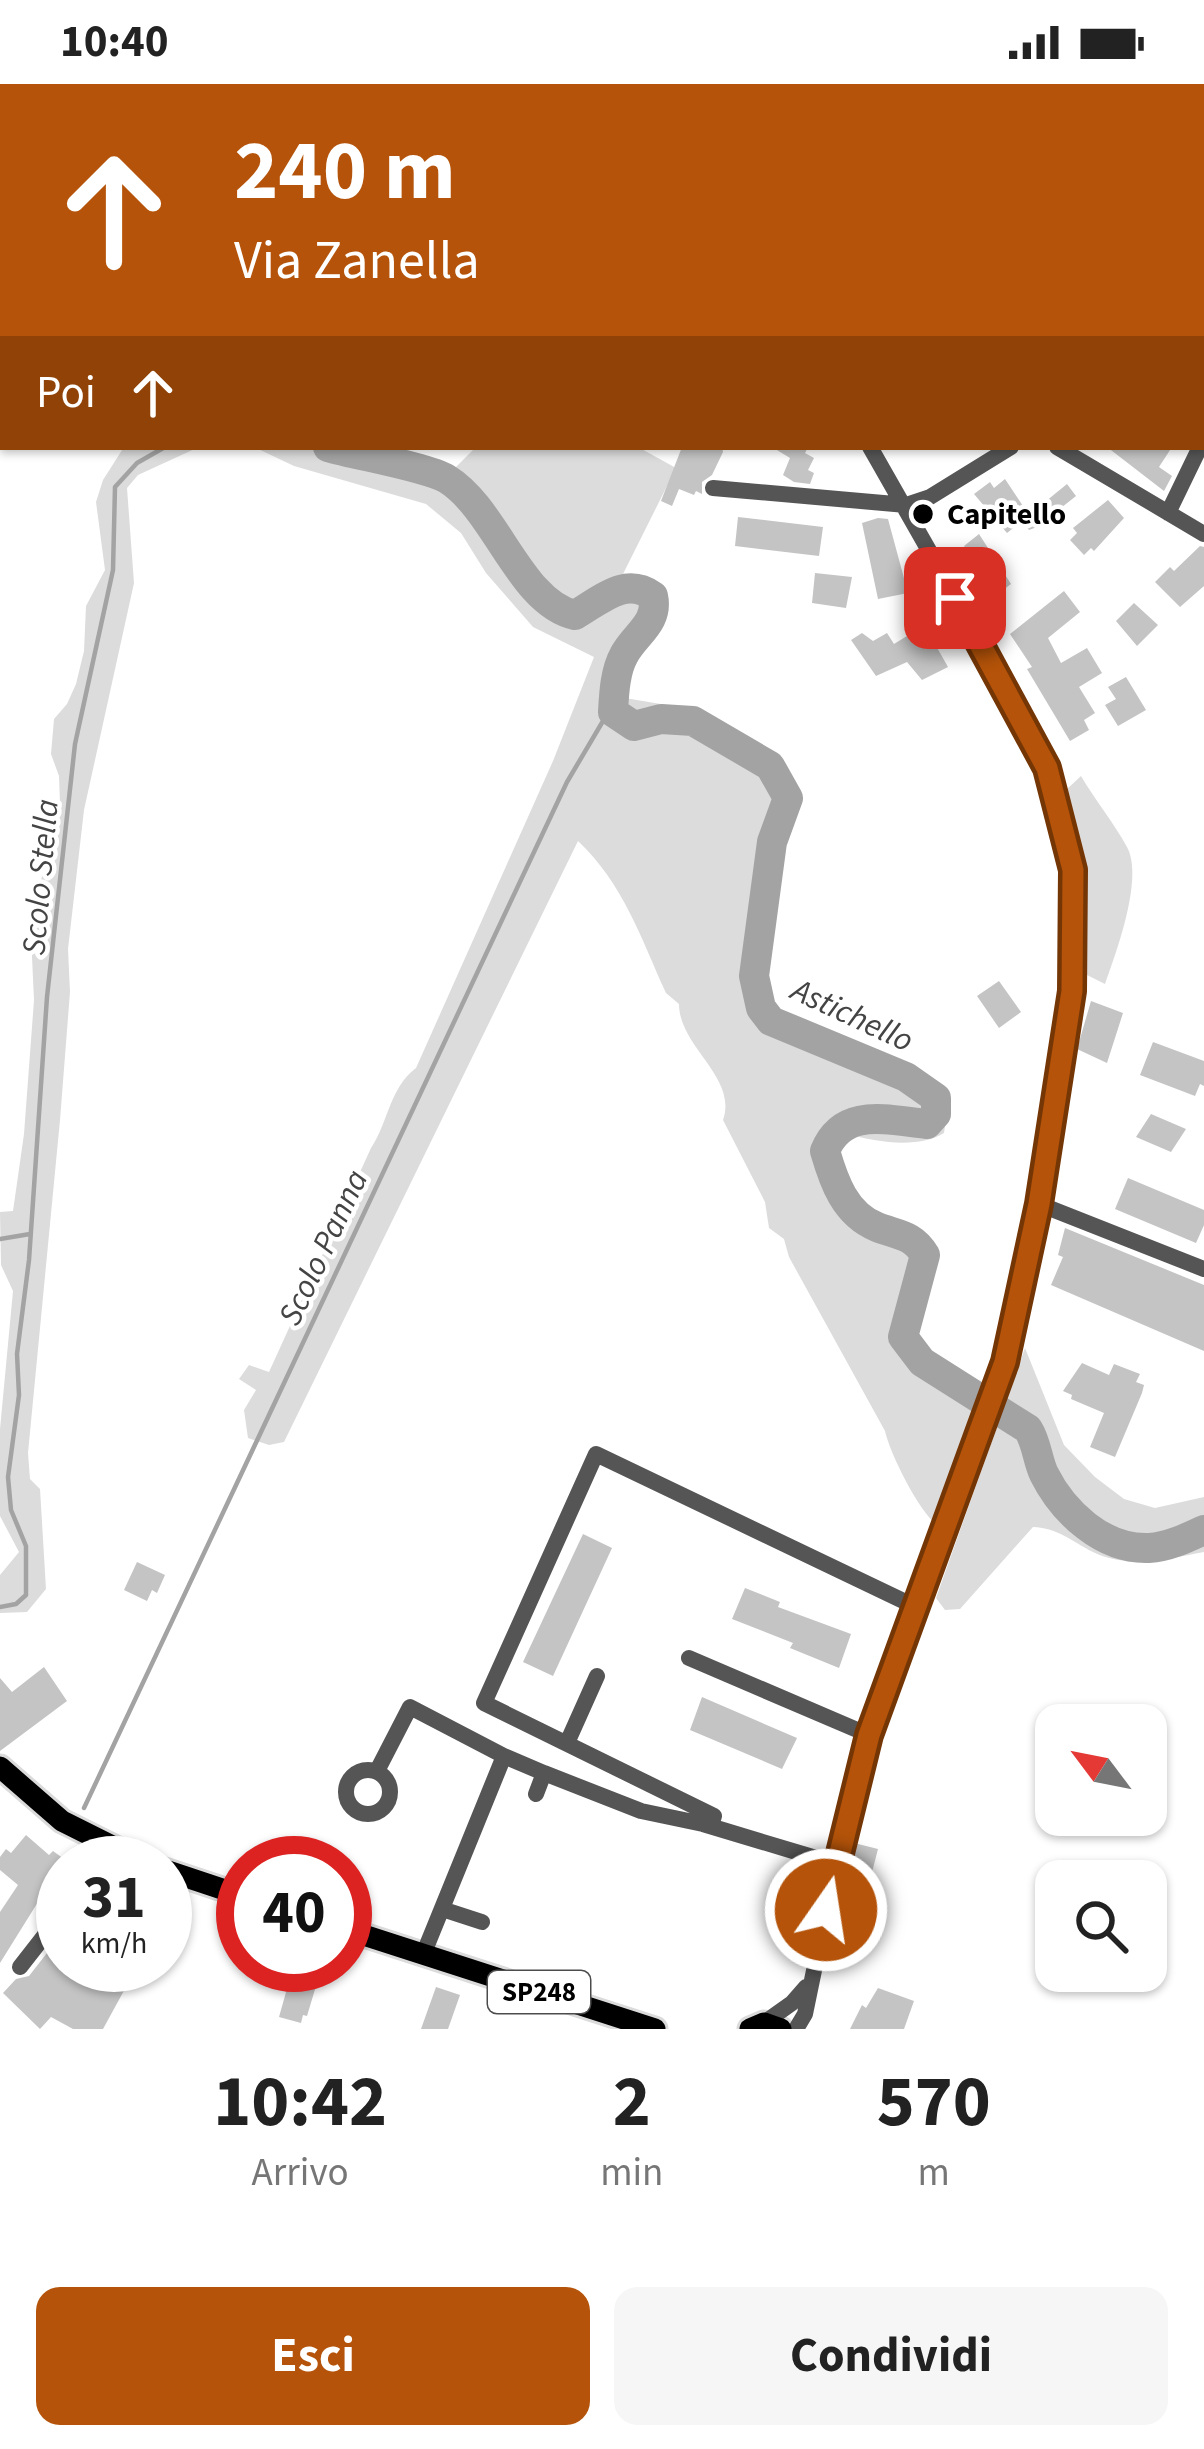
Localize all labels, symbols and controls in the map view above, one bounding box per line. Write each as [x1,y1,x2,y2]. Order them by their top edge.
text: 10:40 [60,10,169,74]
text: 240 m [234,112,456,232]
icon: ahead [36,132,192,288]
text: Via Zanella [234,223,480,300]
icon: ahead [120,360,186,426]
text: Poi [36,361,96,425]
place label: Capitello [947,493,1066,536]
marker: Capitello [910,501,936,527]
pin [904,547,1006,649]
icon: arrive [922,565,988,631]
water label: Scolo Stella [10,797,71,957]
water label: Astichello [782,966,921,1064]
water label: Scolo Panna [267,1162,380,1333]
north arrow [1035,1704,1167,1836]
map controls [1035,1704,1167,1992]
speed limit sign: 40 [216,1836,372,1992]
position arrow [763,1847,889,1973]
text: 31 [82,1856,146,1941]
button: search [1035,1860,1167,1992]
text: km/h [81,1922,147,1965]
road number: SP248 [488,1971,590,2013]
text: 10:42 [213,2051,387,2154]
text: 2 [613,2051,651,2154]
text: 570 [877,2051,991,2154]
text: Arrivo [252,2145,349,2201]
text: min [600,2145,663,2201]
text: m [918,2145,950,2201]
button: Esci [36,2287,590,2425]
button: Condividi [614,2287,1168,2425]

